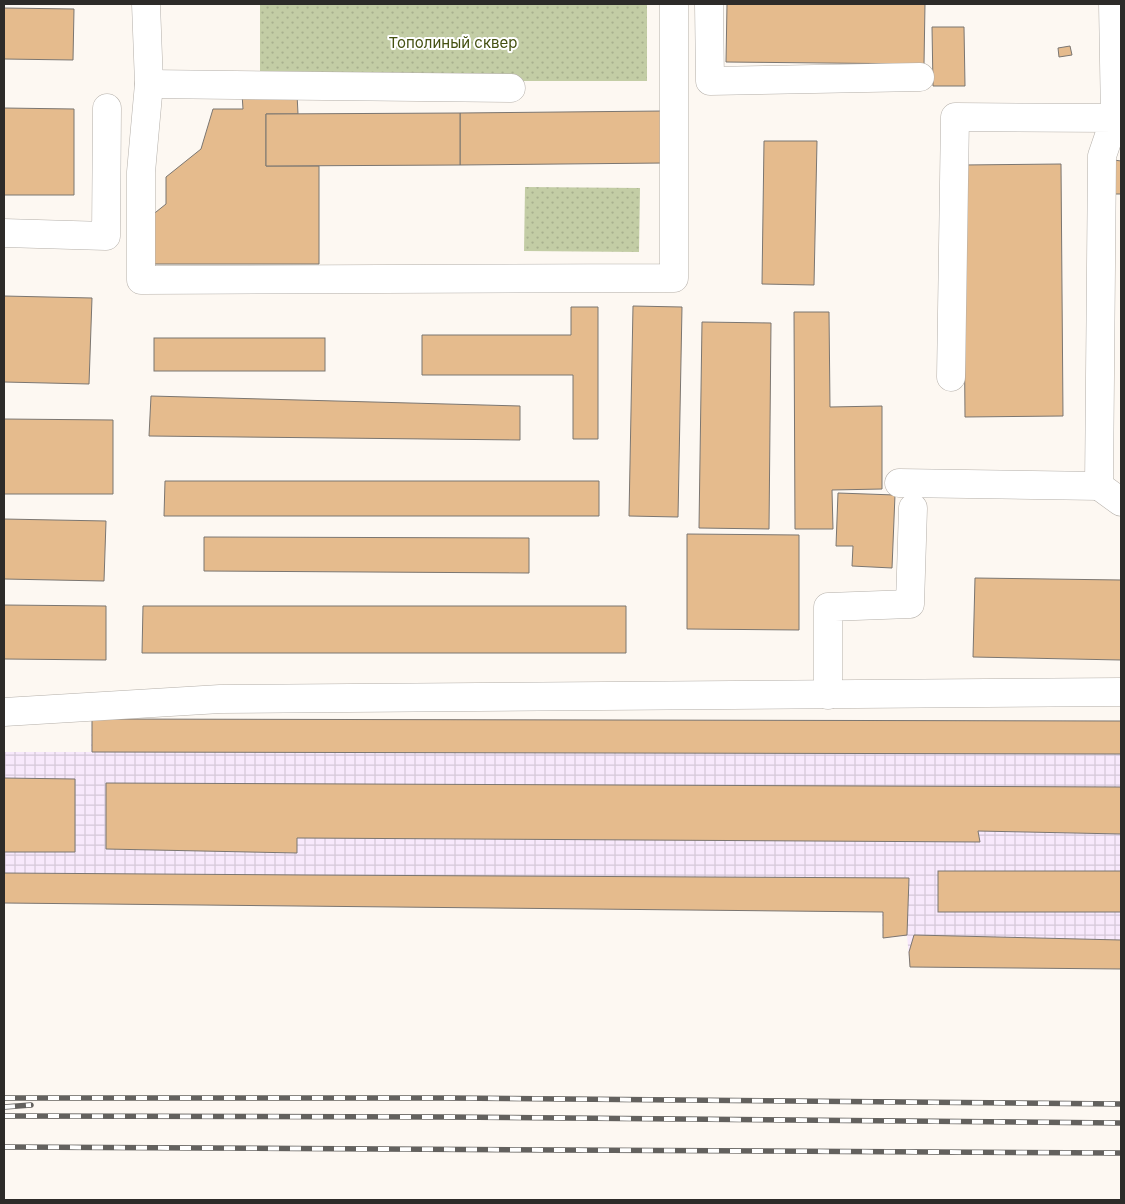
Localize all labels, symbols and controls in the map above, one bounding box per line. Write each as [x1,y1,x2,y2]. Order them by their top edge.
park label: Тополиный сквер [389,33,517,52]

